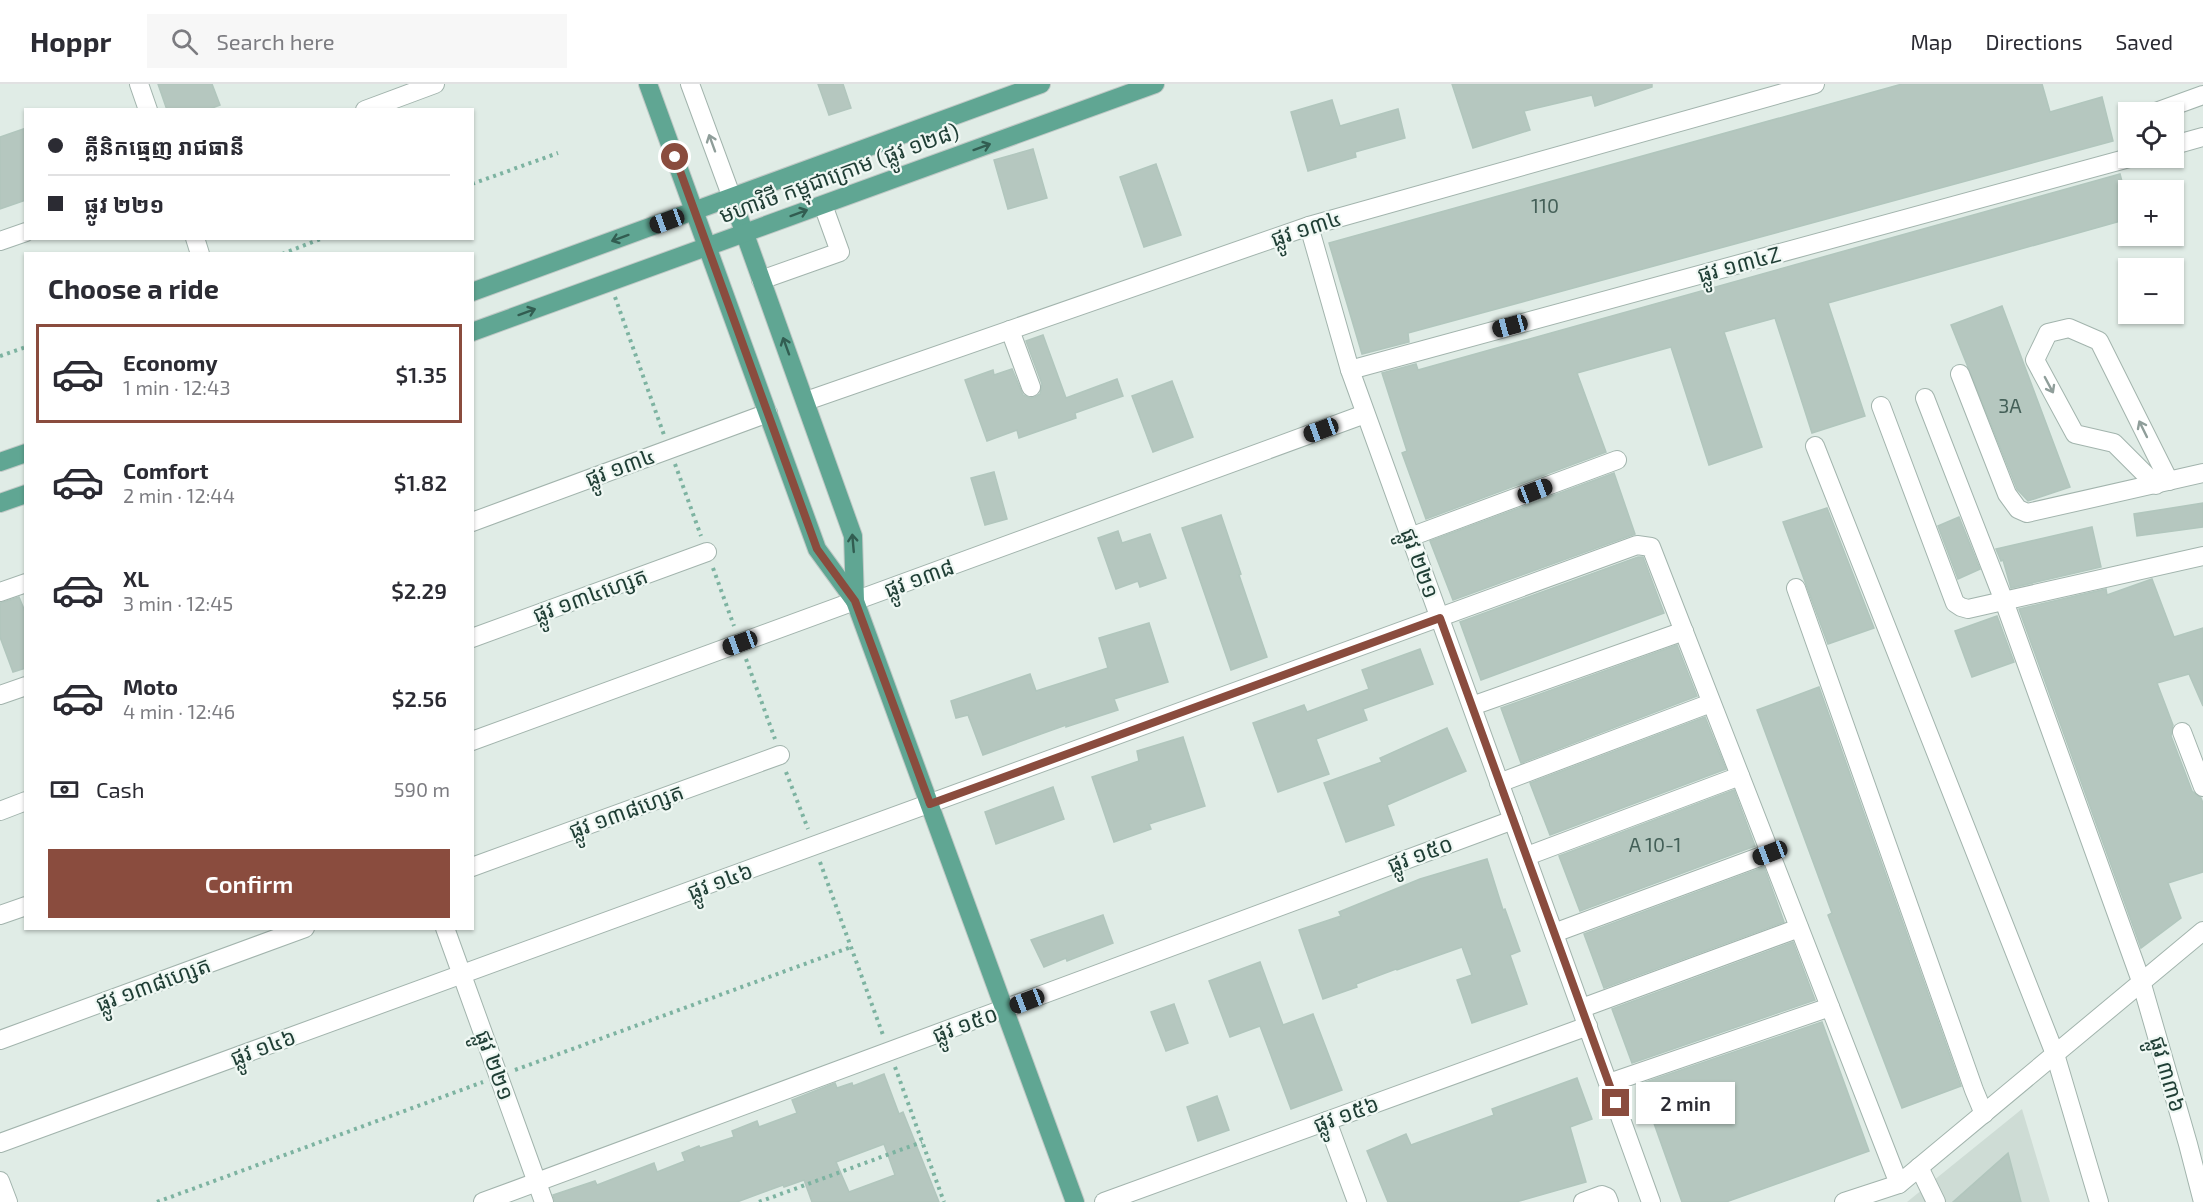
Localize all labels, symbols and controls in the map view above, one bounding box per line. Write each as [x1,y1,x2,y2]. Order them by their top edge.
search box [147,14,567,68]
text: Hoppr [30,24,111,58]
icon: search [168,25,201,58]
text: Search here [216,28,335,54]
text: Map [1910,29,1953,54]
text: Directions [1986,29,2082,54]
text: Saved [2115,29,2173,54]
map controls [2118,102,2184,324]
button: locate [2118,102,2184,168]
street label: មហាវិថី កម្ពុជាក្រោម (ផ្លូវ ១២៨) [715,117,965,236]
text: គ្លីនិកធ្មេញ រាជធានី [84,133,244,159]
one-way arrow [705,134,716,153]
one-way arrow [973,140,991,151]
route start [661,143,688,170]
button: + [2118,180,2184,246]
text: ផ្លូវ ២២១ [84,191,164,217]
house number: 110 [1531,193,1559,217]
street label: ផ្លូវ ១៣៤ [1267,203,1347,259]
car [647,206,687,236]
one-way arrow [789,207,808,218]
one-way arrow [612,234,630,245]
street label: ផ្លូវ ១៣៤Z [1694,239,1786,295]
button: − [2118,258,2184,324]
text: Choose a ride [48,272,219,304]
one-way arrow [518,305,536,316]
car [1490,313,1530,339]
one-way arrow [780,337,791,356]
icon: car [51,347,105,401]
text: Economy [123,349,218,375]
text: $1.35 [396,361,447,387]
text: 1 min · 12:43 [123,375,231,399]
one-way arrow [2044,376,2055,394]
house number: 3A [1998,393,2022,417]
car [1301,415,1341,445]
one-way arrow [2137,421,2149,438]
street label: ផ្លូវ ១៣៤ [581,441,661,499]
icon: car [51,455,105,509]
text: Comfort [123,457,208,483]
text: $1.82 [394,469,447,495]
car [1515,476,1555,506]
text: 2 min · 12:44 [123,483,235,507]
street label: ផ្លូវ ២២១ [1388,524,1446,604]
one-way arrow [847,533,858,553]
street label: ផ្លូវ ១៣៨ [880,552,960,610]
street label: ផ្លូវ ១៣៤ហ្សេត [529,561,654,635]
icon: car [51,563,105,617]
text: XL [123,565,149,591]
text: $2.29 [391,577,447,603]
text: 3 min · 12:45 [123,591,233,615]
car [720,628,760,658]
icon: car [51,671,105,725]
text: Moto [123,673,178,699]
text: $2.56 [392,685,447,711]
text: 4 min · 12:46 [123,699,235,723]
icon: cash [48,773,81,806]
text: Cash [96,776,145,802]
text: 590 m [394,777,450,801]
street label: ផ្លូវ ១៣៨ហ្សេត [565,777,690,851]
street label: ផ្លូវ ១៥០ [1383,829,1459,885]
house number: A 10-1 [1629,832,1681,856]
car [1750,838,1790,868]
button: Confirm [48,849,450,918]
street label: ផ្លូវ ១៤៦ [683,856,759,912]
street label: ផ្លូវ ១៣៨ហ្សេត [92,950,217,1024]
car [1007,986,1047,1016]
street label: ផ្លូវ ១៥០ [928,999,1004,1055]
street label: ផ្លូវ ១៤៦ [226,1022,302,1078]
street label: ផ្លូវ ២២១ [463,1026,521,1106]
street label: ផ្លូវ ៣៣៦ [2138,1033,2192,1117]
callout: 2 min [1637,1082,1736,1124]
street label: ផ្លូវ ១៥៦ [1309,1089,1385,1145]
route end [1602,1089,1629,1116]
text: 2 min [1660,1091,1711,1115]

